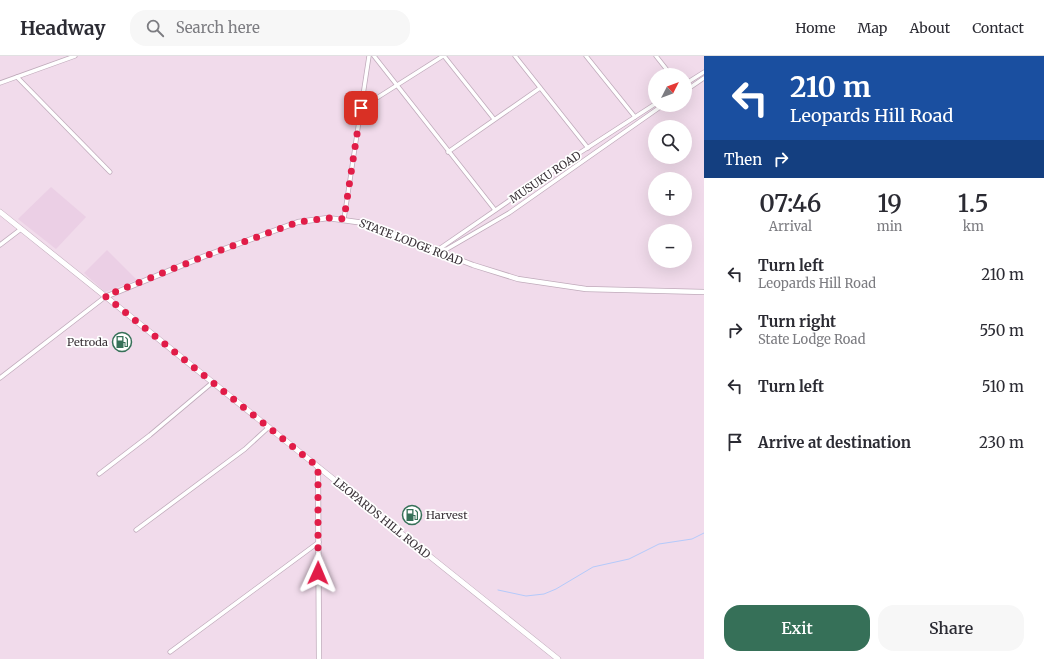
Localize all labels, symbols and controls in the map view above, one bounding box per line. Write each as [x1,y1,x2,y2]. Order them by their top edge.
search box [130,10,410,46]
text: Headway [20,16,106,40]
icon: search [144,17,166,39]
text: Search here [176,18,260,37]
text: Home [795,19,836,37]
text: Map [858,19,887,37]
text: About [909,19,950,37]
text: Contact [972,19,1024,37]
north arrow [648,68,692,112]
map controls [648,68,692,268]
text: 210 m [790,69,871,105]
icon: left [724,72,776,124]
pin [344,91,378,125]
icon: arrive [350,97,372,119]
text: Leopards Hill Road [790,104,953,127]
button: search [648,120,692,164]
street label: MUSUKU ROAD [507,148,583,206]
icon: right [770,148,792,170]
text: Then [724,150,762,169]
button: + [648,172,692,216]
text: 07:46 [759,188,821,219]
text: 19 [877,188,902,219]
text: 1.5 [958,188,989,219]
street label: STATE LODGE ROAD [357,216,465,268]
text: Arrival [769,218,812,235]
text: min [877,218,903,235]
text: km [963,218,984,235]
button: − [648,224,692,268]
text: Turn left [758,256,824,275]
icon: left [724,263,746,285]
text: 210 m [981,265,1024,284]
text: Leopards Hill Road [758,275,876,292]
text: Turn right [758,312,836,331]
icon: right [724,319,746,341]
text: 550 m [979,321,1024,340]
fuel station icon: Petroda [111,331,133,353]
text: State Lodge Road [758,331,865,348]
place label: Petroda [67,335,108,349]
icon: left [724,375,746,397]
text: Turn left [758,377,824,396]
text: 510 m [982,377,1024,396]
icon: arrive [724,431,746,453]
text: Arrive at destination [758,433,911,452]
text: 230 m [979,433,1024,452]
street label: LEOPARDS HILL ROAD [331,475,433,561]
fuel station icon: Harvest [401,504,423,526]
place label: Harvest [426,508,468,522]
position arrow [297,552,339,594]
button: Exit [724,605,870,651]
button: Share [878,605,1024,651]

